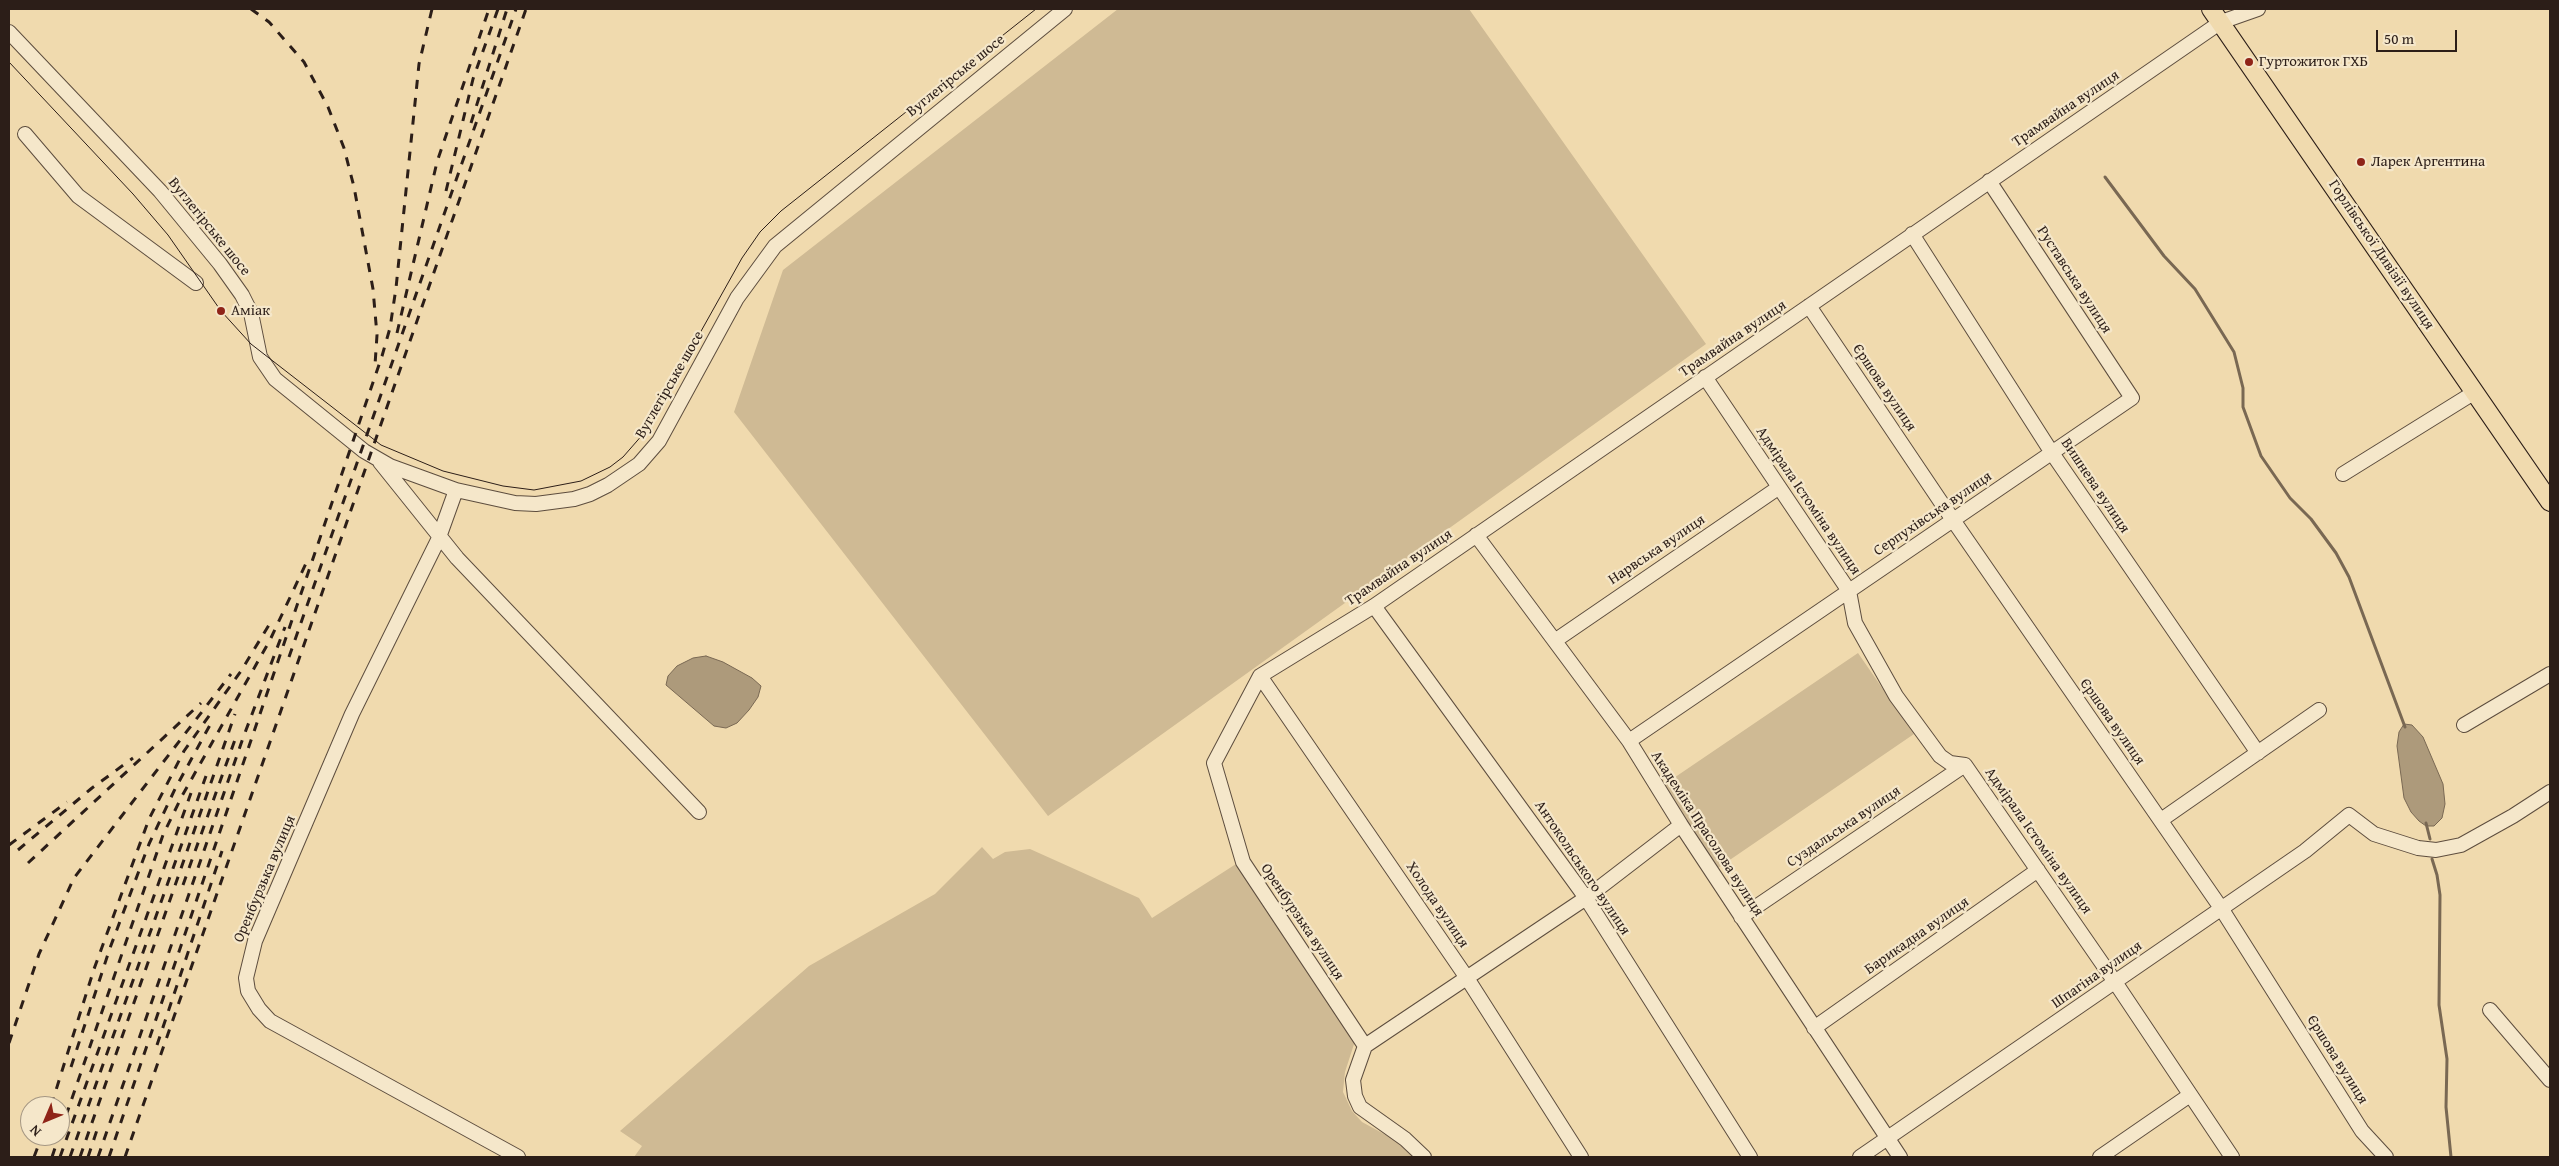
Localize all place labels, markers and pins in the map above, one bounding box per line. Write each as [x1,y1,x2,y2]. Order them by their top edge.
place label: Гуртожиток ГХБ [2259,53,2368,71]
marker: Гуртожиток ГХБ [2243,56,2255,68]
place label: Ларек Аргентина [2371,153,2485,171]
marker: Ларек Аргентина [2355,156,2367,168]
place label: Аміак [231,302,270,320]
marker: Аміак [215,305,227,317]

